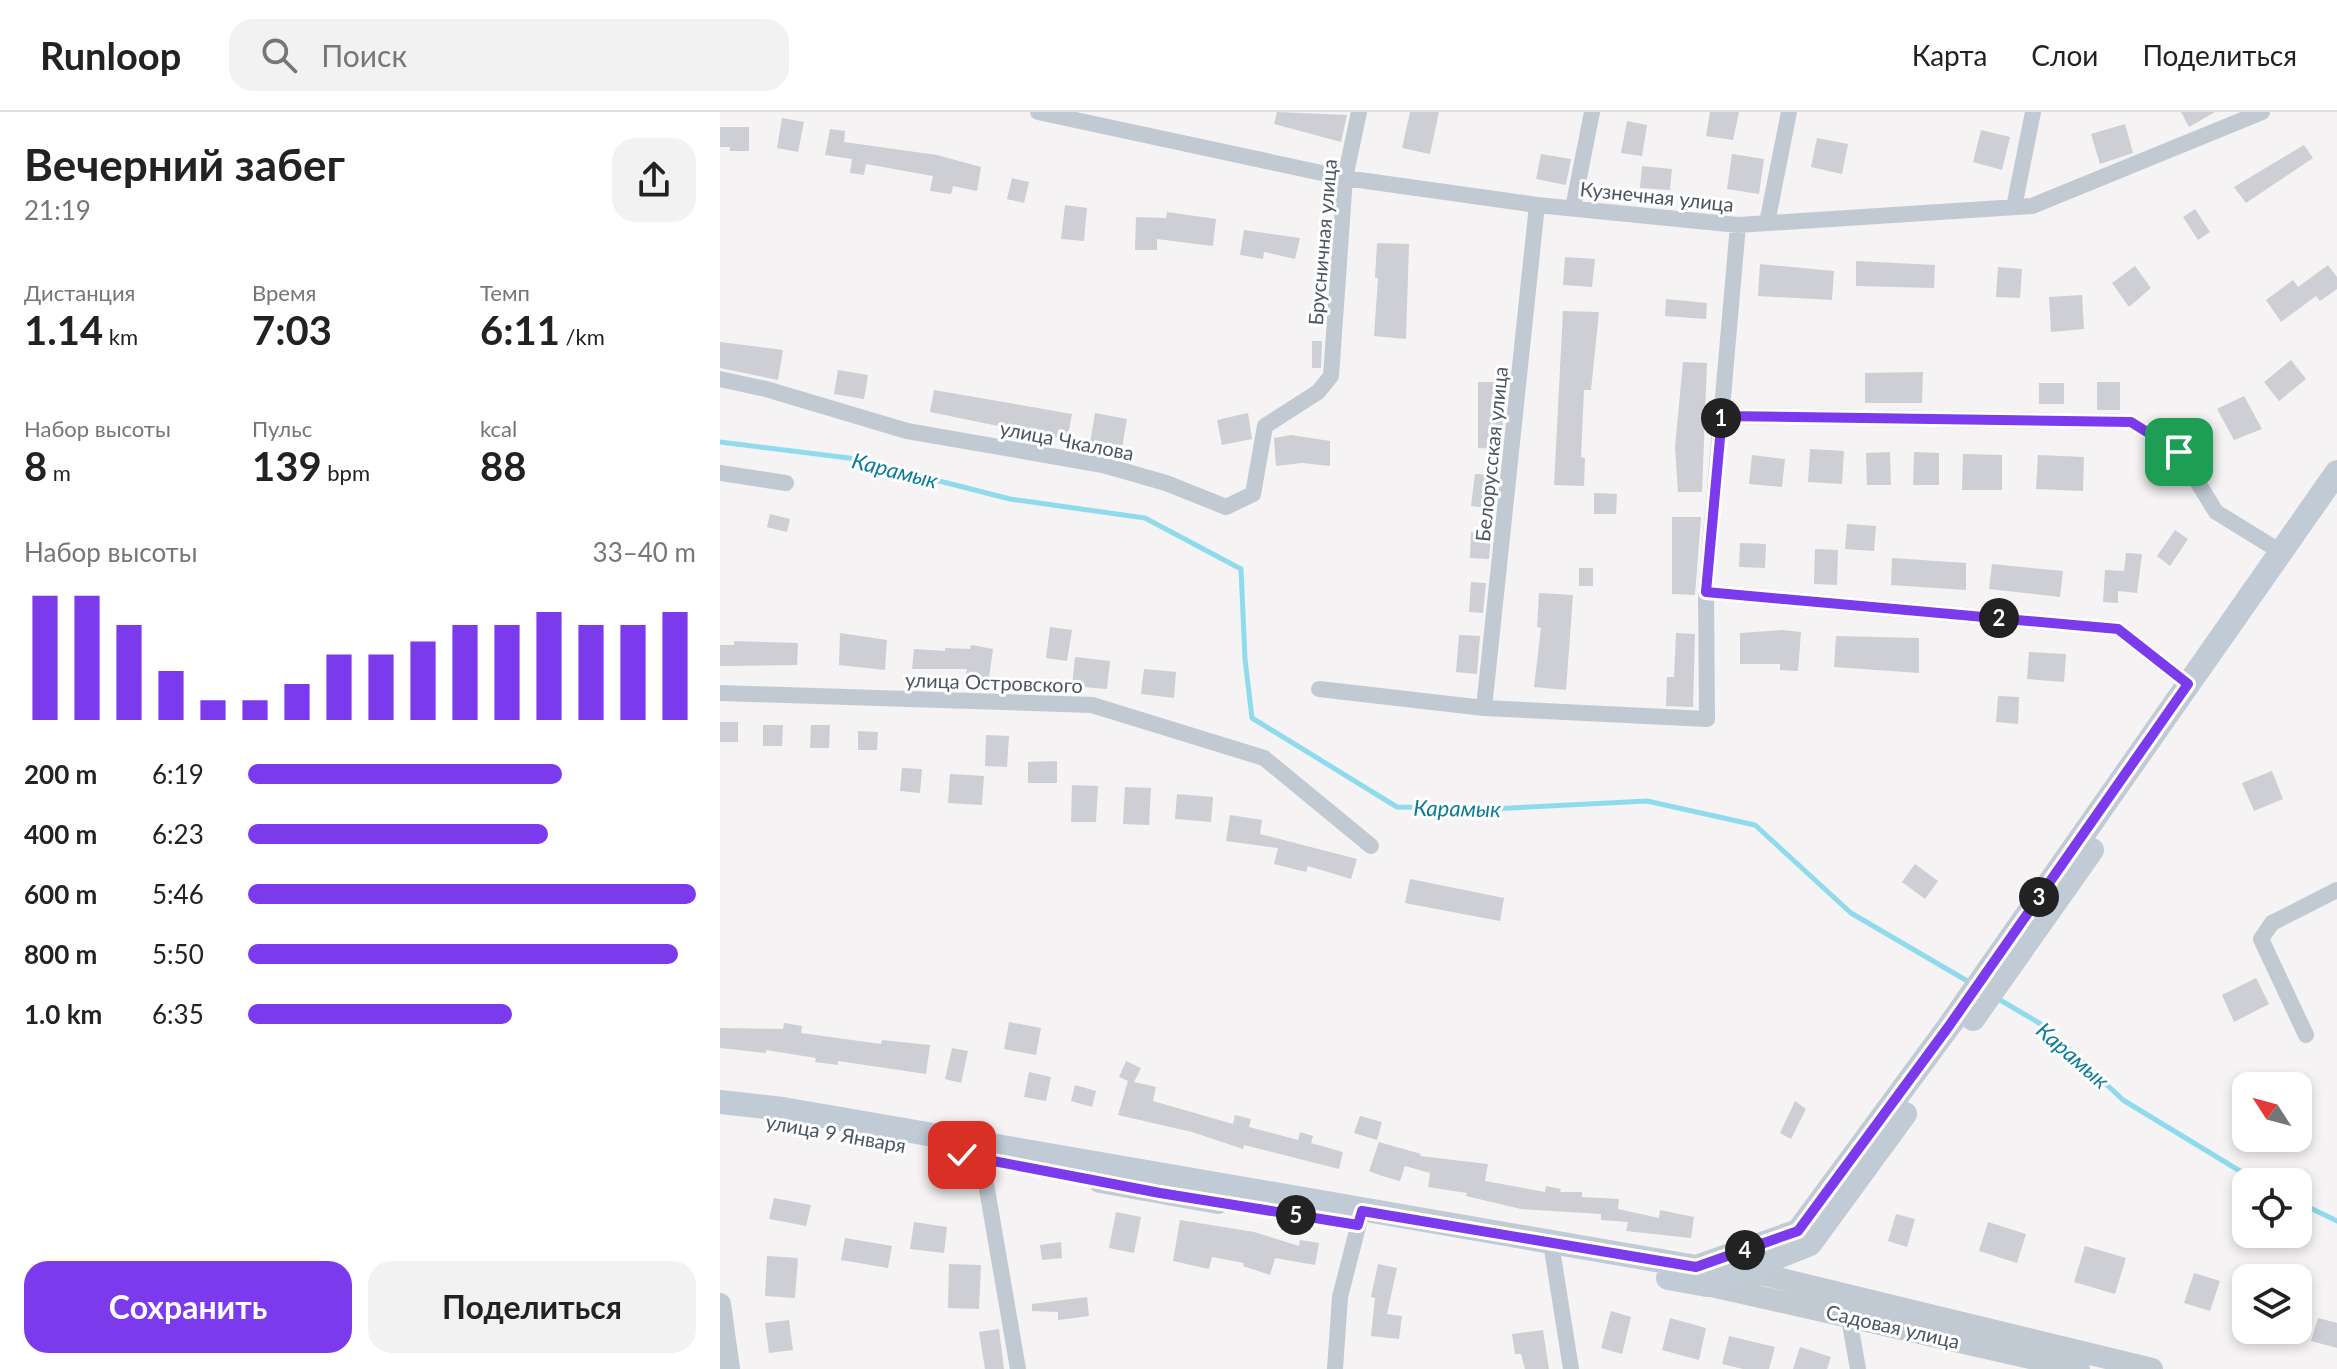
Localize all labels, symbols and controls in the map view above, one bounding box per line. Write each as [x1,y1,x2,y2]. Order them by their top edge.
search box [229,19,789,91]
text: Runloop [40,32,181,78]
icon: search [257,33,301,77]
text: Поиск [321,37,407,73]
text: Карта [1912,38,1987,72]
text: Слои [2031,38,2098,72]
text: Поделиться [2142,38,2297,72]
text: Вечерний забег [24,138,345,190]
button: share [612,138,696,222]
street label: Брусничная улица [1303,158,1341,326]
street label: Кузнечная улица [1579,176,1735,216]
text: 21:19 [24,194,91,226]
text: Дистанция [24,279,135,306]
text: Время [252,279,316,306]
text: Темп [480,279,530,306]
text: 1.14 [24,306,103,354]
text: 7:03 [252,306,332,354]
text: 6:11 [480,306,560,354]
text: km [103,323,138,350]
text: /km [560,323,605,350]
street label: Белорусская улица [1470,365,1512,543]
pin: 1 [1701,398,1741,438]
text: 1 [1715,404,1727,431]
text: Набор высоты [24,415,171,442]
text: Пульс [252,415,312,442]
text: kcal [480,415,517,442]
street label: улица Чкалова [998,415,1136,465]
pin [2145,418,2213,486]
icon: arrive [2157,430,2201,474]
text: 8 [24,442,47,490]
text: 139 [252,442,322,490]
text: 88 [480,442,526,490]
water label: Карамык [849,446,941,494]
text: m [47,459,71,486]
text: bpm [322,459,370,486]
text: Набор высоты [24,536,198,568]
text: 33–40 m [593,536,696,568]
pin: 2 [1979,598,2019,638]
text: 2 [1993,604,2005,631]
street label: улица Островского [905,667,1083,697]
text: 200 m [24,758,97,790]
text: 6:19 [152,758,204,790]
water label: Карамык [1413,794,1501,822]
text: 400 m [24,818,97,850]
text: 6:23 [152,818,204,850]
pin: 3 [2019,877,2059,917]
text: 600 m [24,878,97,910]
text: 5:46 [152,878,204,910]
text: 3 [2033,883,2045,910]
text: 800 m [24,938,97,970]
text: 5:50 [152,938,204,970]
text: 1.0 km [24,998,102,1030]
text: 6:35 [152,998,204,1030]
water label: Карамык [2031,1016,2115,1094]
north arrow [2232,1072,2312,1152]
map controls [2232,1072,2312,1344]
street label: улица 9 Января [764,1109,908,1157]
pin [928,1121,996,1189]
icon: check [940,1133,984,1177]
button: locate [2232,1168,2312,1248]
pin: 5 [1276,1195,1316,1235]
text: 5 [1290,1201,1302,1228]
pin: 4 [1725,1230,1765,1270]
text: 4 [1739,1236,1751,1263]
button: Сохранить [24,1261,352,1353]
button: Поделиться [368,1261,696,1353]
button: layers [2232,1264,2312,1344]
street label: Садовая улица [1824,1299,1962,1353]

